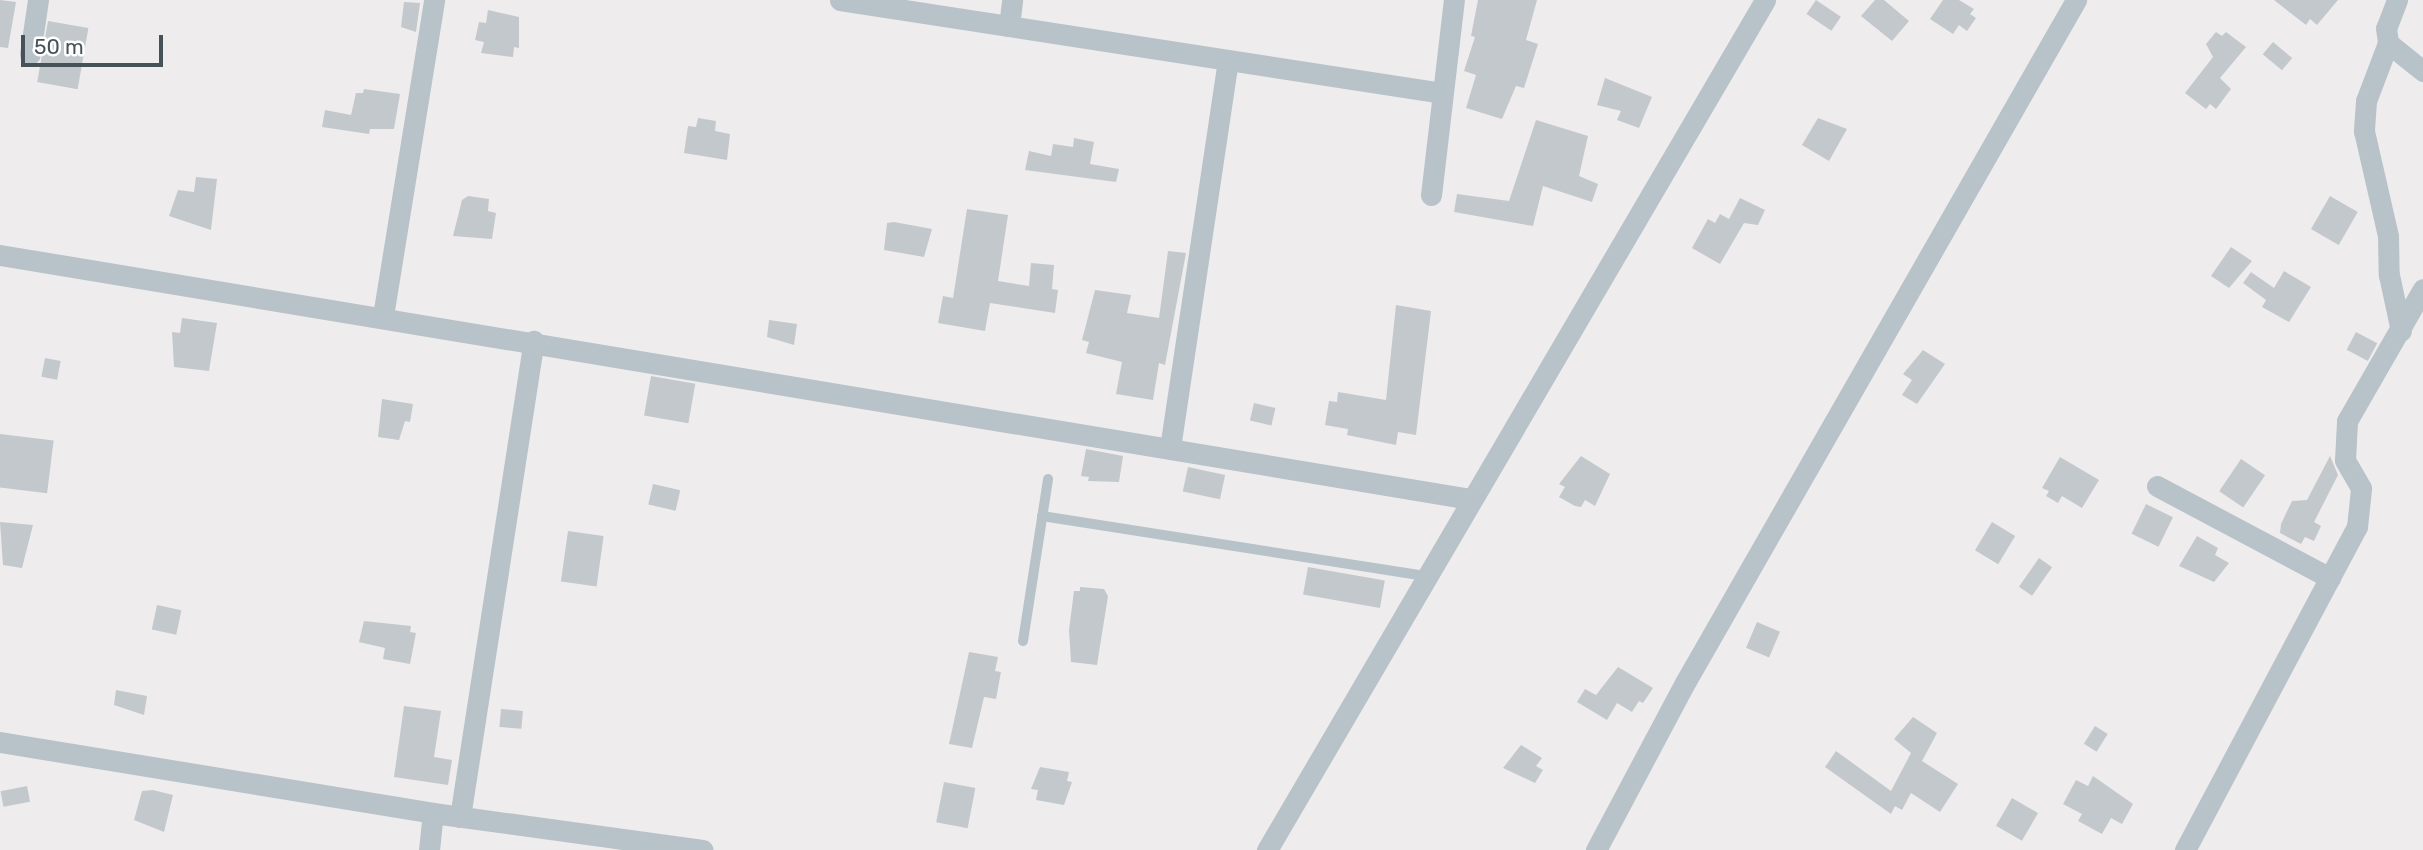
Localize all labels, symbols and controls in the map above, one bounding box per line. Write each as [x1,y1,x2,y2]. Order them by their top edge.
scale bar [24,21,166,65]
text: 50 m [34,34,84,59]

